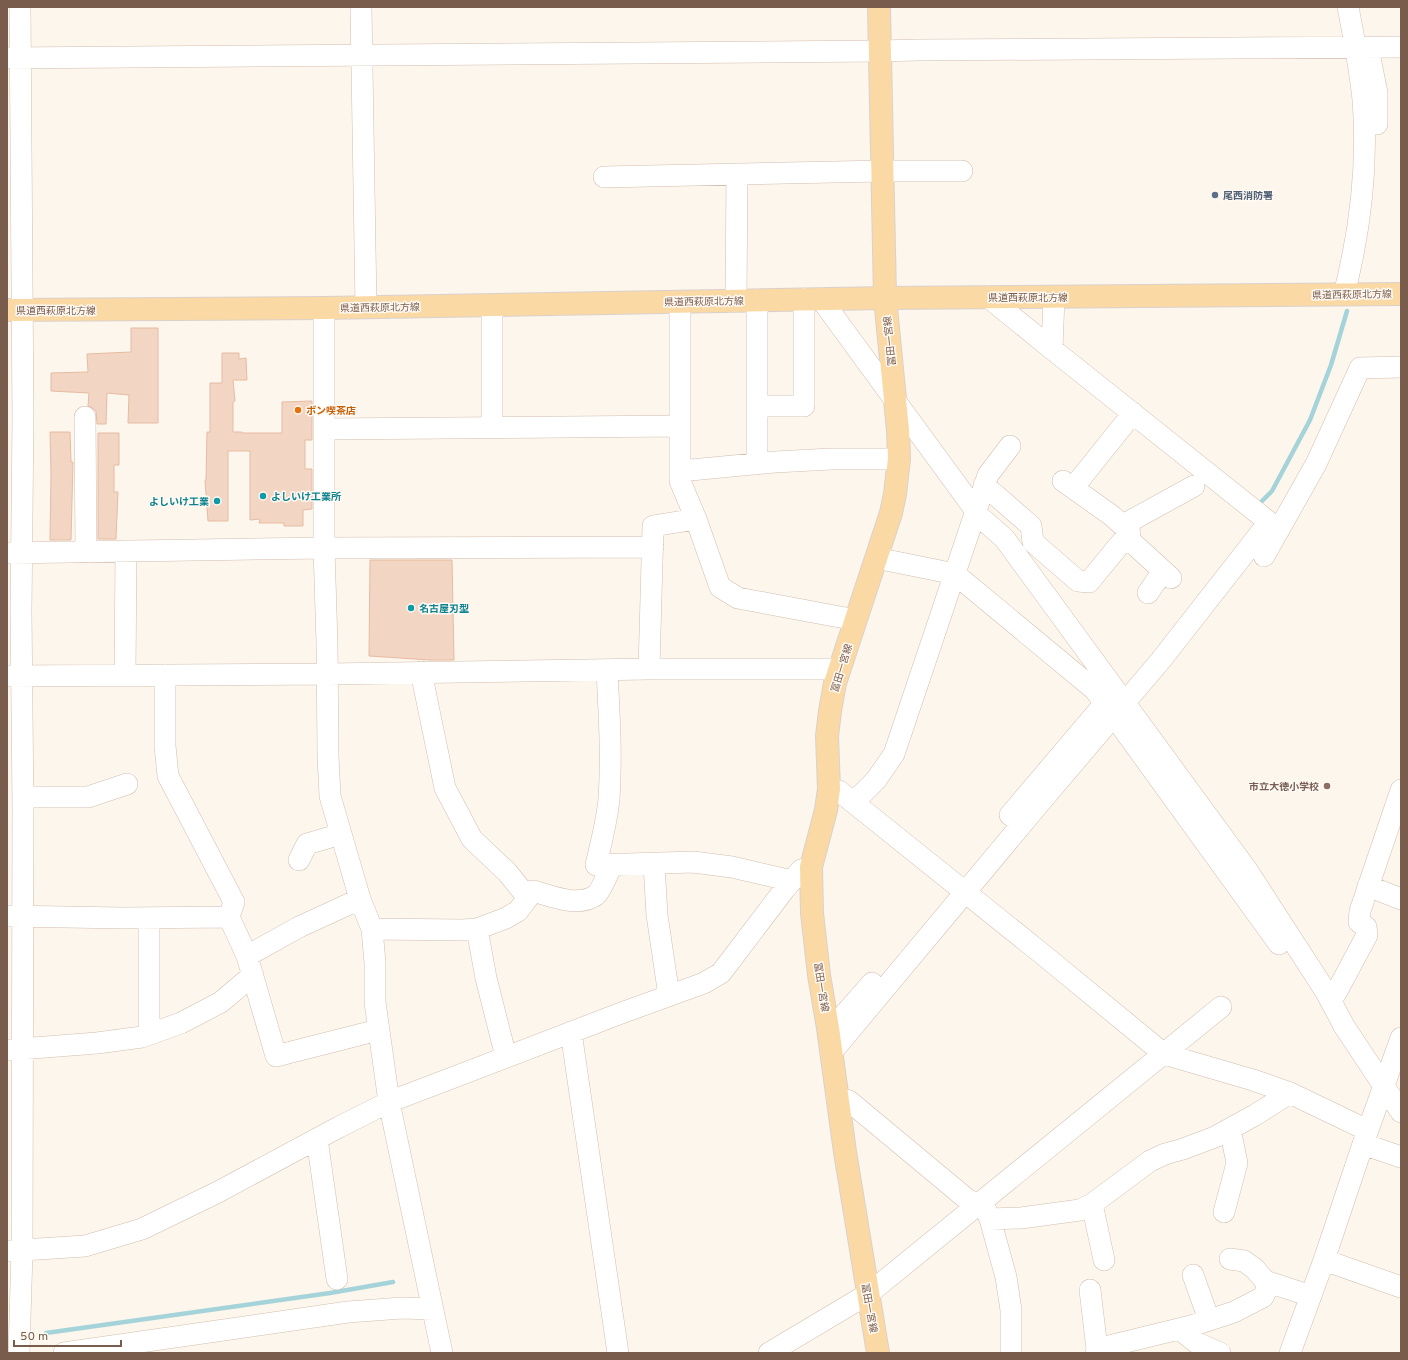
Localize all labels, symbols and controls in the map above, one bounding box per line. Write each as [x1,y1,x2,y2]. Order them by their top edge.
marker: 尾西消防署 [1210,190,1220,200]
place label: 尾西消防署 [1223,190,1273,203]
street label: 県道西萩原北方線 [1312,288,1392,303]
street label: 県道西萩原北方線 [988,292,1068,305]
street label: 県道西萩原北方線 [664,295,744,310]
street label: 県道西萩原北方線 [340,301,420,316]
street label: 県道西萩原北方線 [16,305,96,318]
street label: 冨田一宮線 [881,315,900,366]
marker: ボン喫茶店 [293,405,303,415]
place label: ボン喫茶店 [306,405,356,418]
marker: よしいけ工業所 [258,491,268,501]
place label: よしいけ工業所 [271,491,341,504]
place label: よしいけ工業 [149,496,209,509]
marker: よしいけ工業 [212,496,222,506]
marker: 名古屋刃型 [406,603,416,613]
place label: 名古屋刃型 [419,603,469,616]
street label: 冨田一宮線 [829,643,856,694]
place label: 市立大徳小学校 [1249,781,1319,794]
marker: 市立大徳小学校 [1322,781,1332,791]
street label: 冨田一宮線 [810,962,831,1013]
street label: 冨田一宮線 [858,1283,879,1334]
scale bar [14,1322,121,1348]
text: 50 m [20,1329,48,1345]

